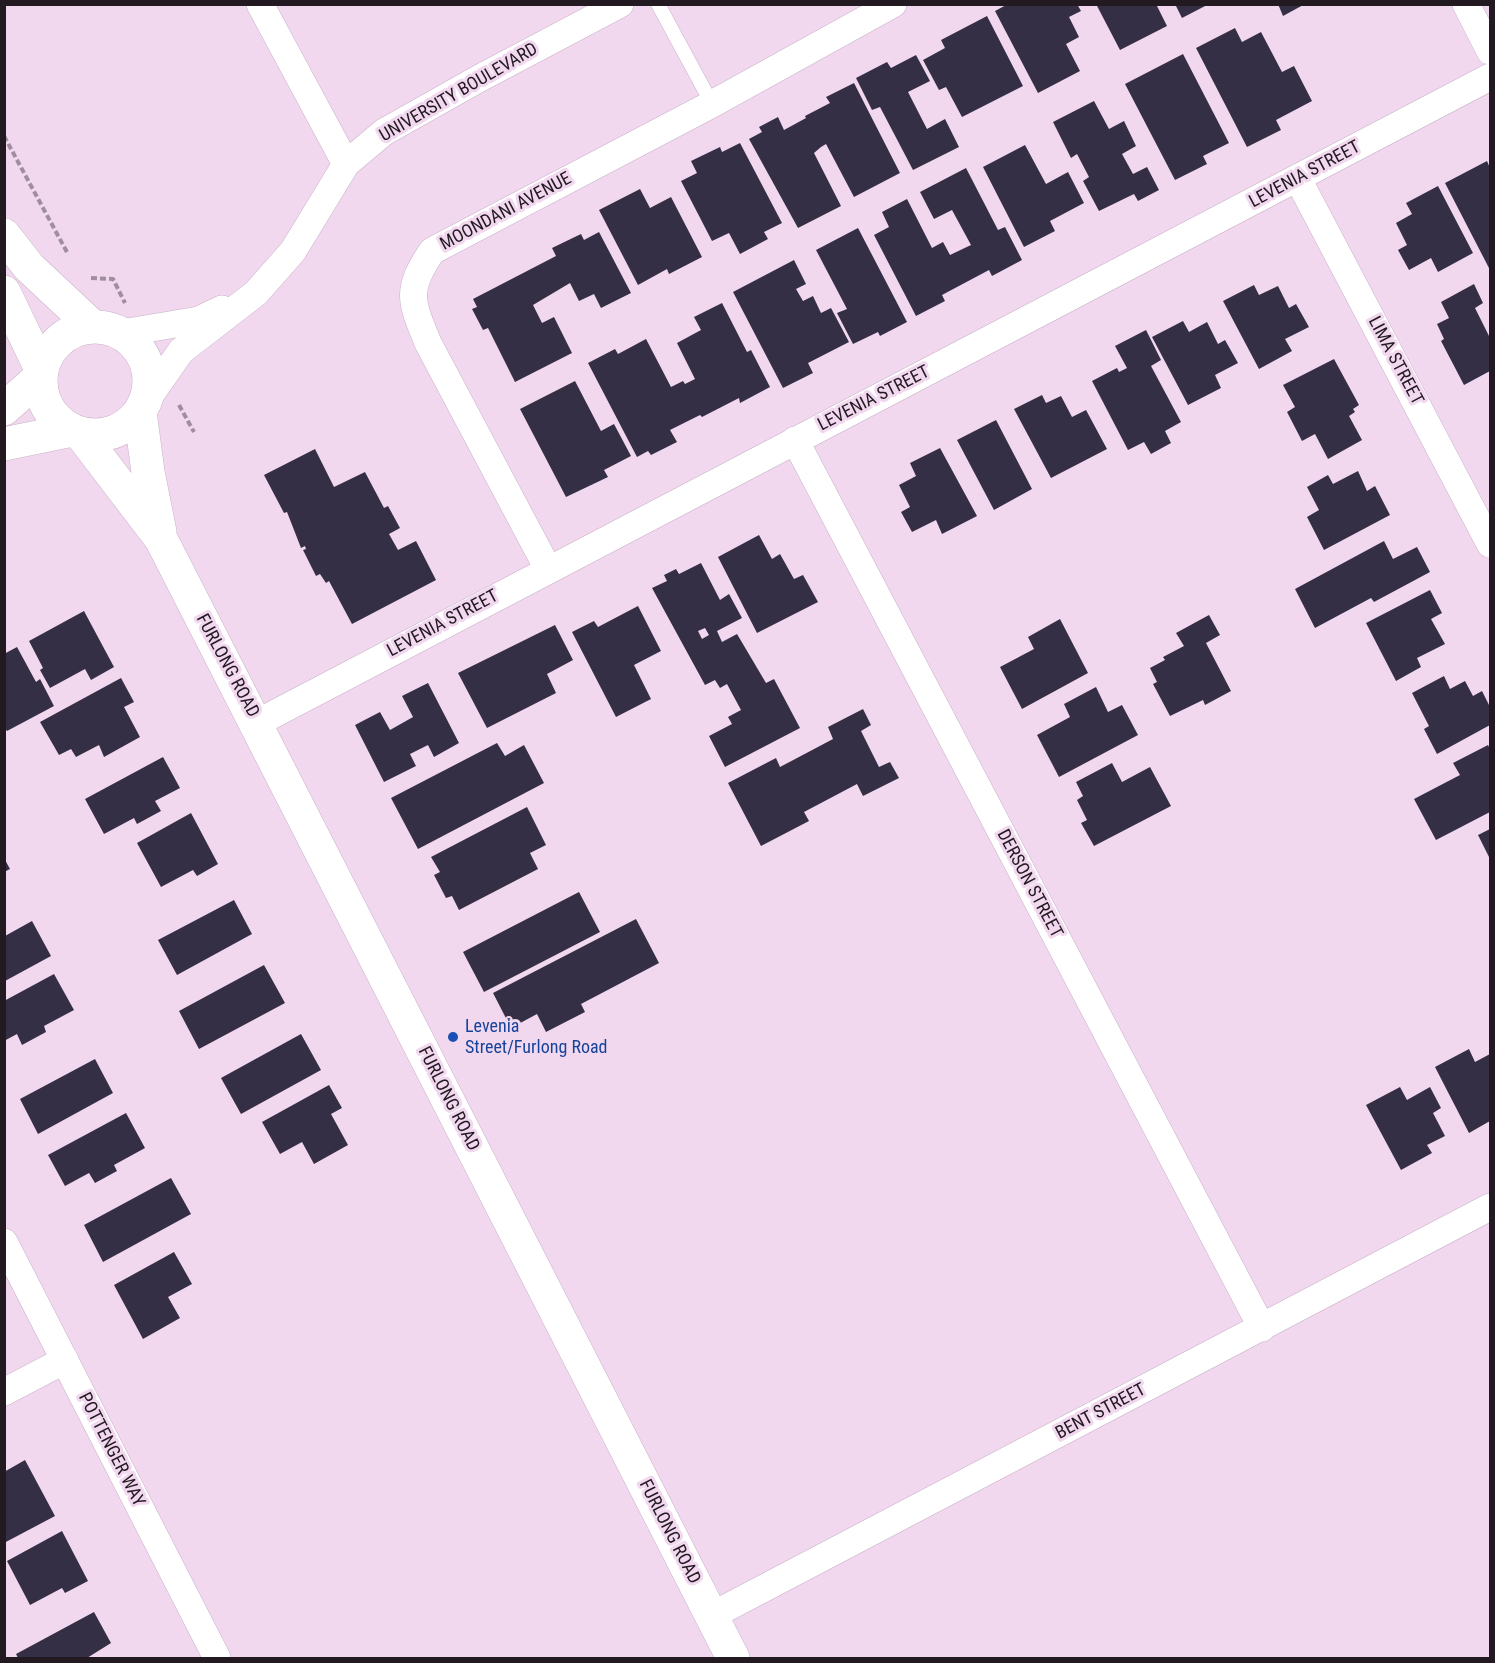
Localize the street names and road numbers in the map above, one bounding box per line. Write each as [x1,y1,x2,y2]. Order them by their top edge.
street label: UNIVERSITY BOULEVARD [376,39,542,147]
street label: LEVENIA STREET [1246,137,1364,213]
street label: MOONDANI AVENUE [437,168,575,256]
street label: LIMA STREET [1363,313,1427,409]
street label: LEVENIA STREET [814,362,934,436]
street label: LEVENIA STREET [384,586,502,662]
street label: FURLONG ROAD [191,611,263,721]
street label: DERSON STREET [991,826,1067,942]
street label: FURLONG ROAD [413,1043,483,1155]
street label: BENT STREET [1052,1379,1150,1445]
street label: POTTENGER WAY [73,1389,149,1511]
street label: FURLONG ROAD [634,1476,704,1588]

